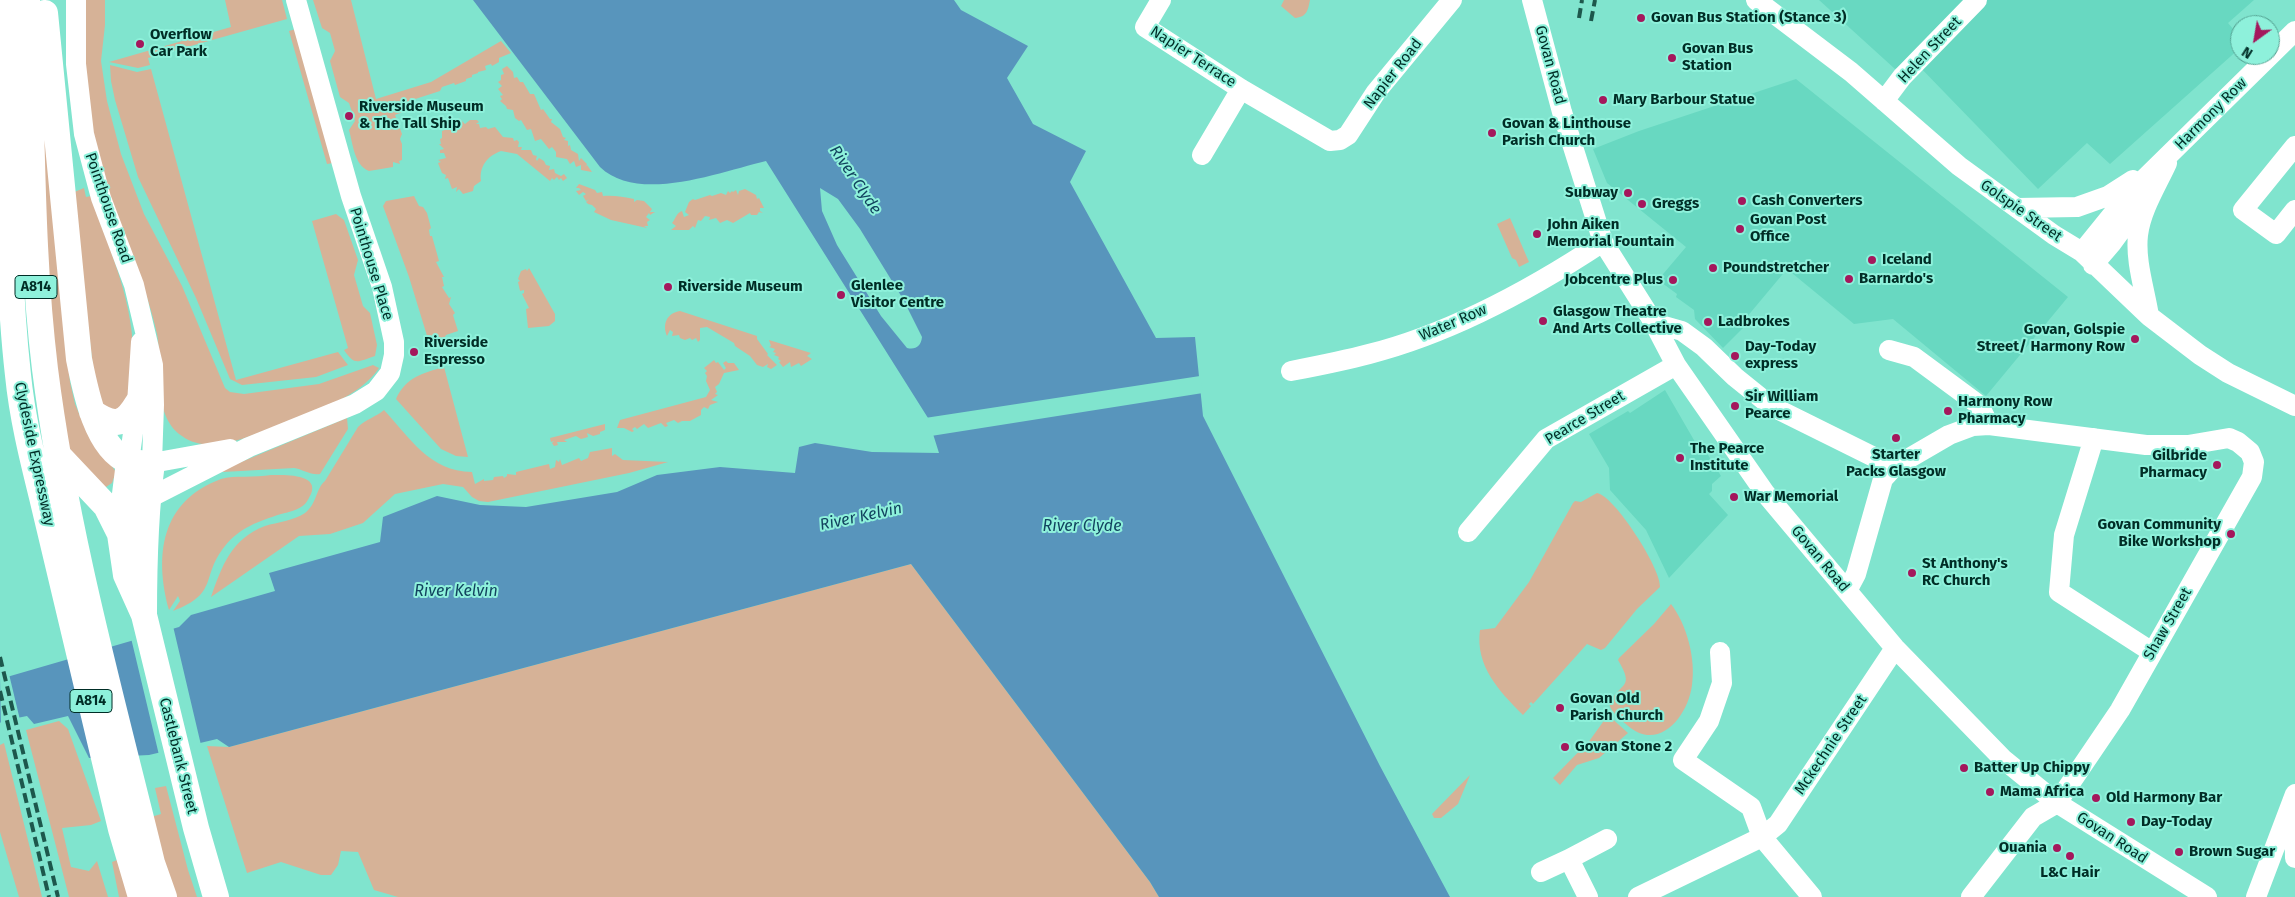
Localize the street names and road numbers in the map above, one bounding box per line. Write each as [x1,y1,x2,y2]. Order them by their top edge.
street label: Helen Street [1895,13,1965,87]
street label: Napier Terrace [1147,23,1239,91]
street label: Govan Road [1531,24,1569,106]
street label: Napier Road [1360,35,1426,113]
street label: Harmony Row [2171,74,2251,154]
street label: Pointhouse Road [81,150,135,266]
street label: Golspie Street [1977,176,2065,246]
street label: Pointhouse Place [345,205,397,323]
road number: A814 [15,276,57,298]
street label: Water Row [1417,301,1489,345]
street label: Clydeside Expressway [10,380,58,528]
street label: Pearce Street [1542,387,1628,449]
street label: Govan Road [1787,522,1853,596]
street label: Shaw Street [2140,585,2196,663]
road number: A814 [70,689,112,712]
street label: Mckechnie Street [1791,692,1871,798]
street label: Castlebank Street [155,696,201,816]
street label: Govan Road [2073,808,2151,868]

